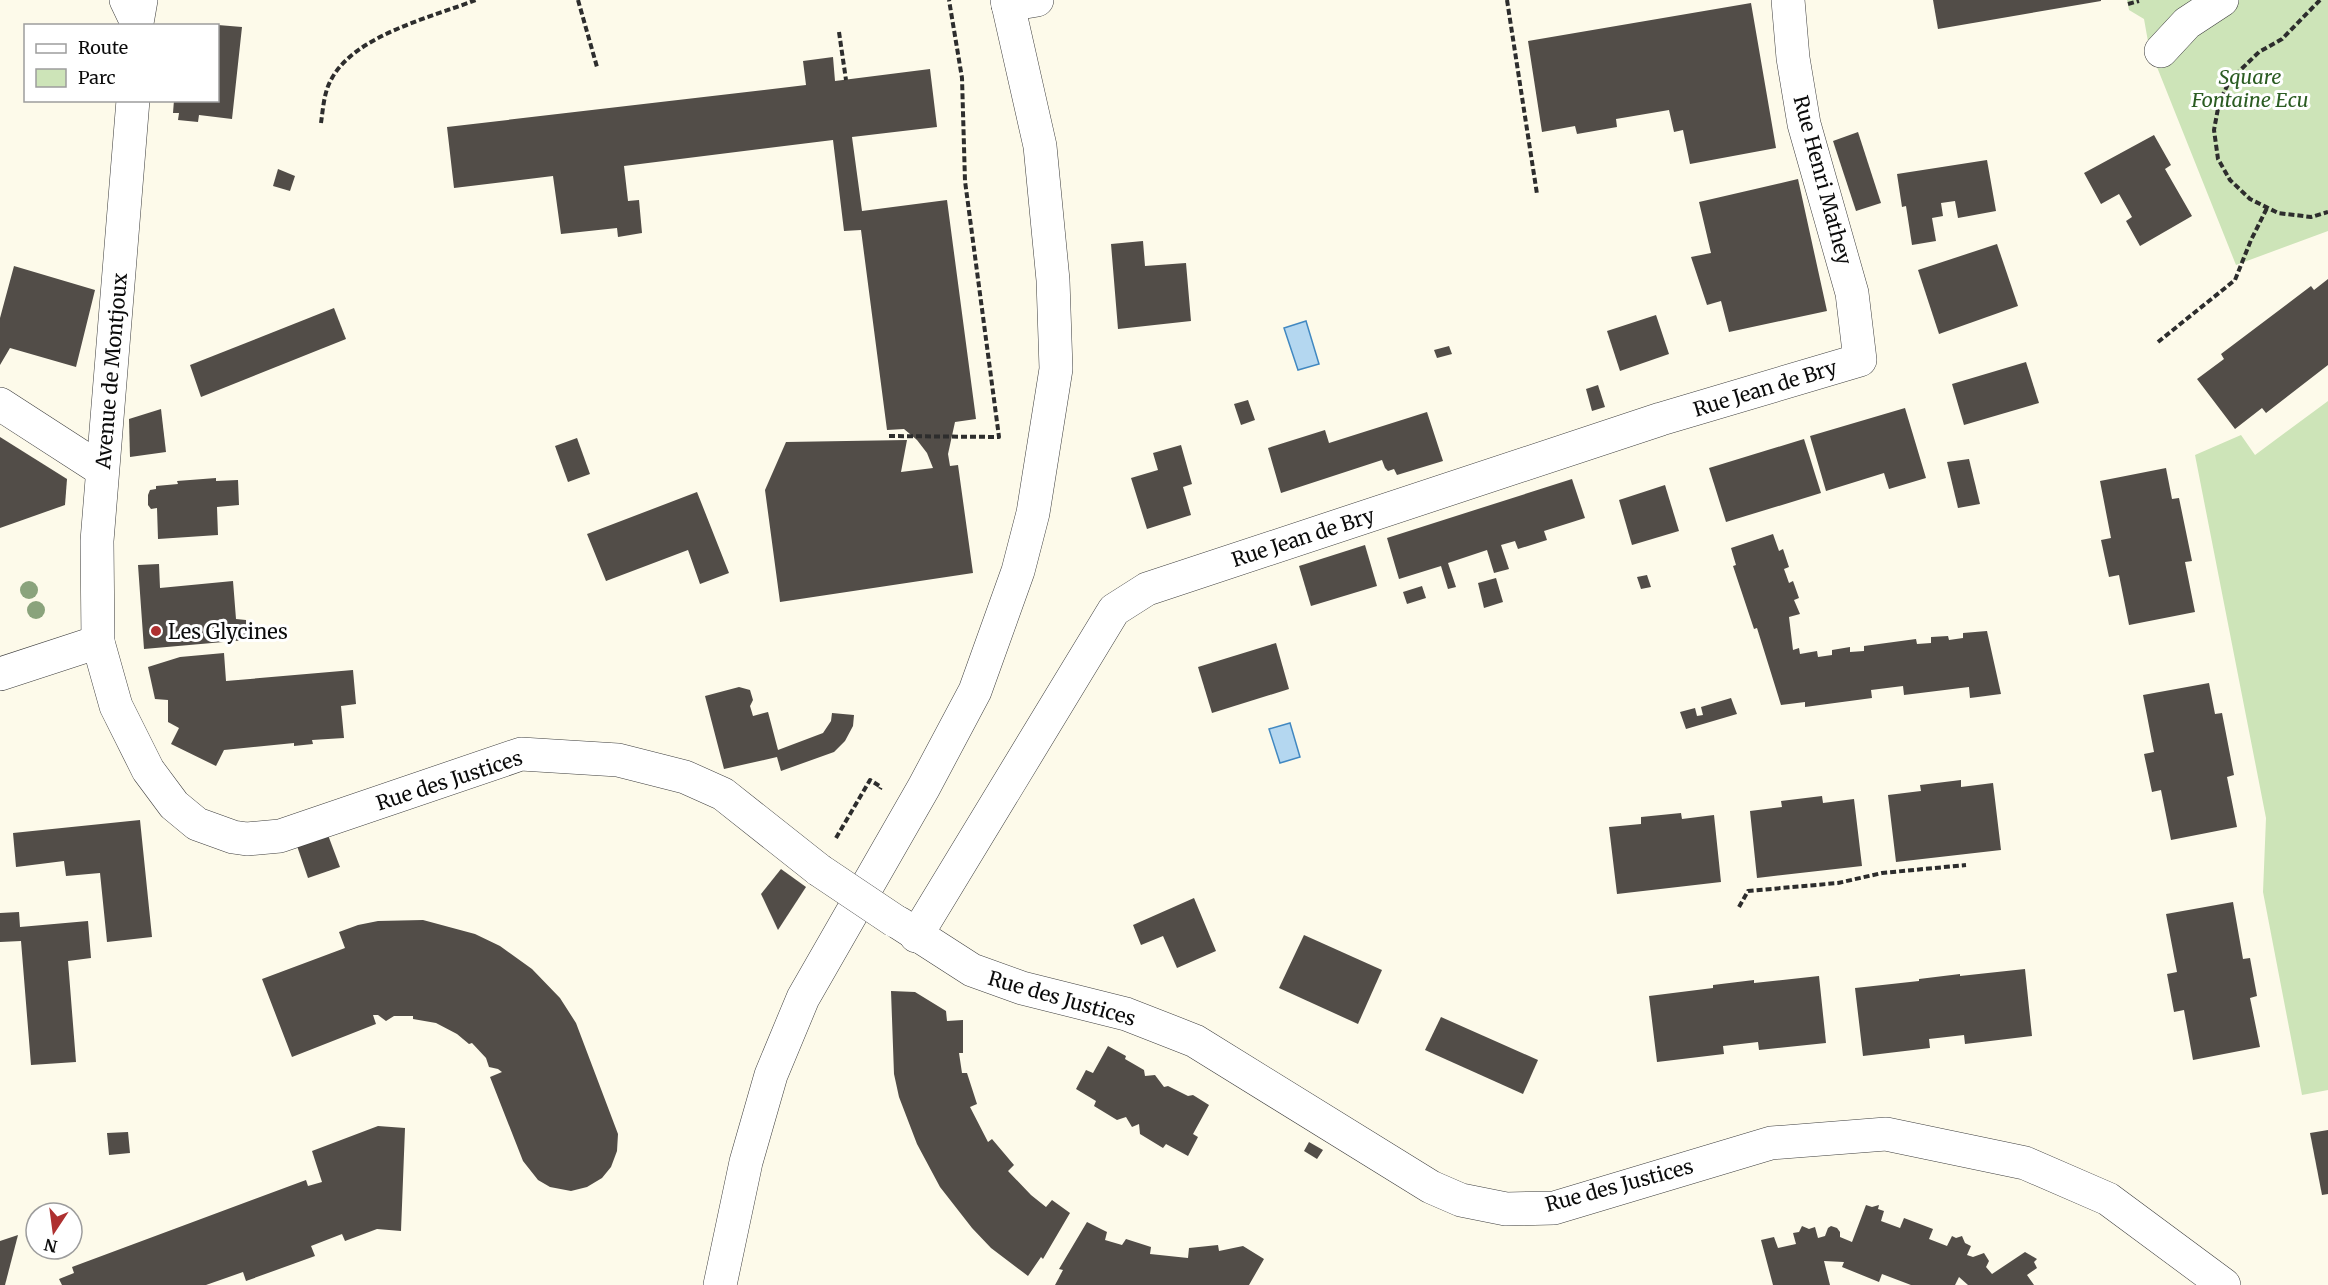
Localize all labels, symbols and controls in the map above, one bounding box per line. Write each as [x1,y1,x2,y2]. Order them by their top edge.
legend [24,24,219,102]
text: Route [78,36,128,59]
park label: Square Fontaine Ecu [2190,64,2309,112]
text: Parc [78,66,116,89]
street label: Rue Henri Mathey [1788,93,1858,268]
street label: Avenue de Montjoux [90,272,132,471]
street label: Rue Jean de Bry [1690,354,1840,422]
street label: Rue Jean de Bry [1228,502,1378,572]
place label: Les Glycines [168,619,288,644]
marker: Les Glycines [149,624,163,638]
street label: Rue des Justices [373,745,525,815]
street label: Rue des Justices [985,965,1139,1031]
street label: Rue des Justices [1542,1153,1696,1217]
north arrow [24,1201,84,1261]
text: N [42,1234,59,1257]

